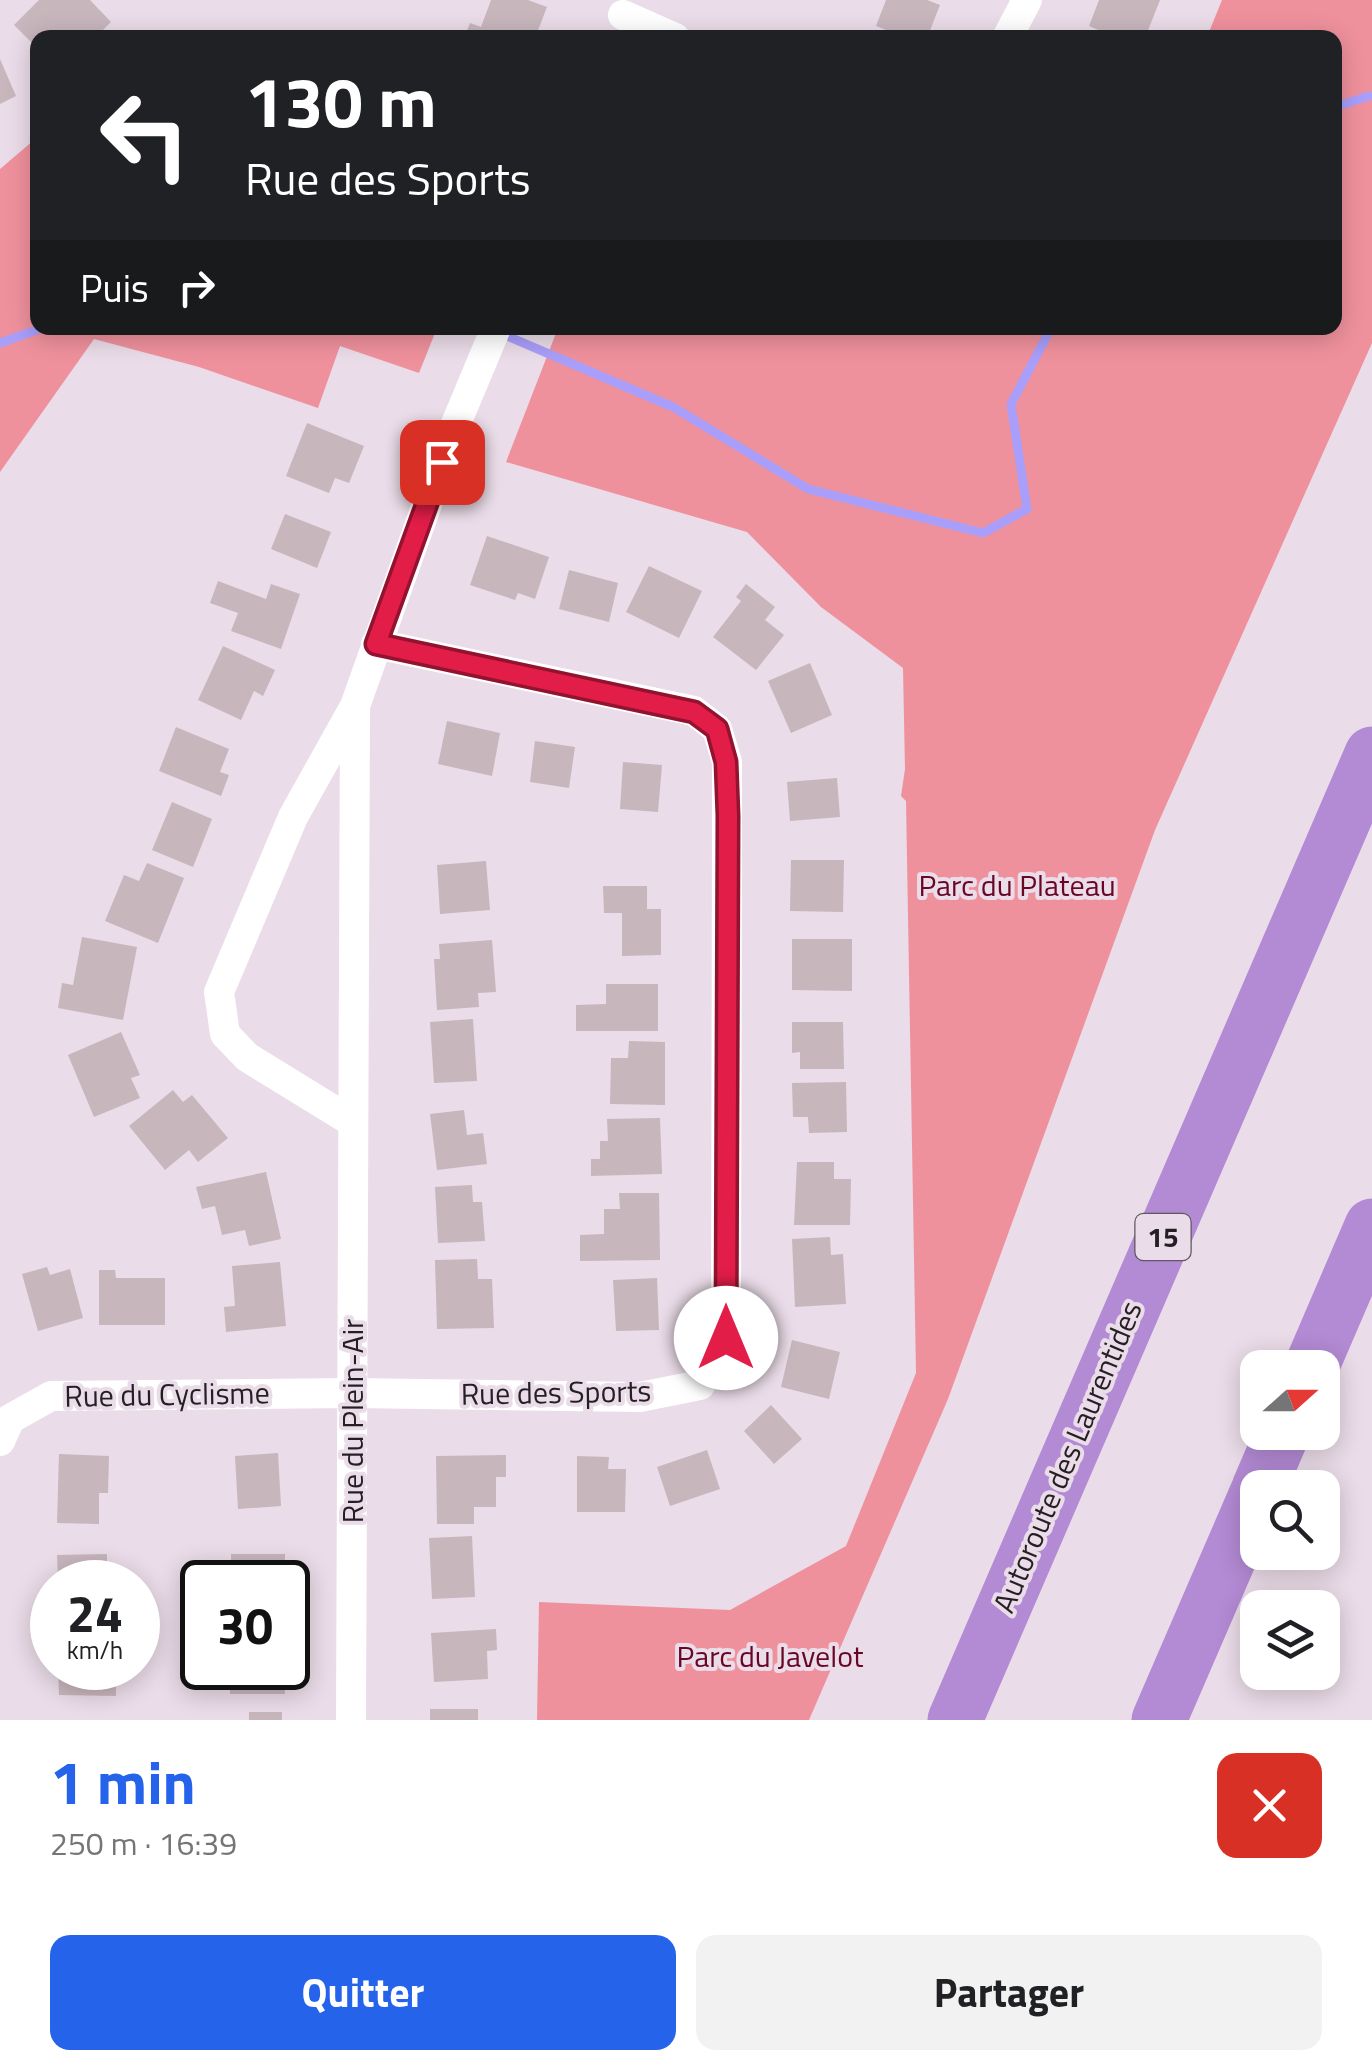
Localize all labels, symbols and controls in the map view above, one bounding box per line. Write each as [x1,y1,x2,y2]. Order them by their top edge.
text: 130 m [245,48,437,154]
icon: left [80,70,210,200]
text: Rue des Sports [245,144,531,212]
text: Puis [80,259,149,317]
icon: right [169,260,224,315]
pin [400,420,485,505]
icon: arrive [415,435,470,490]
park label: Parc du Plateau [918,862,1116,908]
road number: 15 [1136,1214,1190,1260]
position arrow [674,1286,778,1390]
street label: Autoroute des Laurentides [981,1294,1154,1620]
street label: Rue du Plein-Air [329,1319,375,1523]
north arrow [1240,1350,1340,1450]
map controls [1240,1350,1340,1690]
street label: Rue des Sports [460,1367,652,1417]
street label: Rue du Cyclisme [64,1369,270,1419]
button: search [1240,1470,1340,1570]
speed limit sign: 30 [180,1560,310,1690]
text: 24 [67,1575,123,1651]
button: layers [1240,1590,1340,1690]
text: km/h [67,1631,123,1669]
park label: Parc du Javelot [677,1633,864,1679]
text: 1 min [50,1736,196,1827]
button: close [1217,1753,1322,1858]
text: 250 m · 16:39 [50,1819,237,1867]
button: Quitter [50,1935,676,2050]
button: Partager [696,1935,1322,2050]

